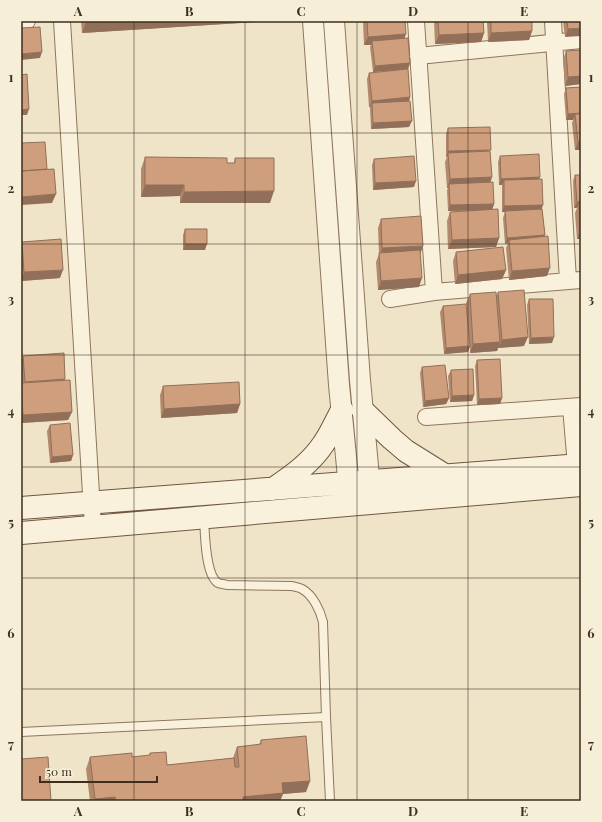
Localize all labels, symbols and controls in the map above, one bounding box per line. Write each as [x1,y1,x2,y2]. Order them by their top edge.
text: A [73,2,83,19]
text: B [185,2,194,19]
text: C [296,2,306,19]
text: D [408,2,418,19]
text: E [520,2,528,19]
text: 1 [9,68,14,85]
text: 1 [589,68,594,85]
text: 2 [8,179,15,196]
text: 2 [588,179,595,196]
text: 3 [8,290,14,307]
text: 3 [588,290,594,307]
text: 4 [8,402,15,419]
text: 4 [588,402,595,419]
text: 5 [8,513,14,530]
text: 5 [588,513,594,530]
text: 6 [7,624,15,641]
text: 6 [587,624,595,641]
text: 7 [8,735,14,752]
text: 7 [588,735,594,752]
scale bar [40,758,157,784]
text: 50 m [46,763,72,779]
text: A [73,802,83,819]
text: B [185,802,194,819]
text: C [296,802,306,819]
text: D [408,802,418,819]
text: E [520,802,528,819]

